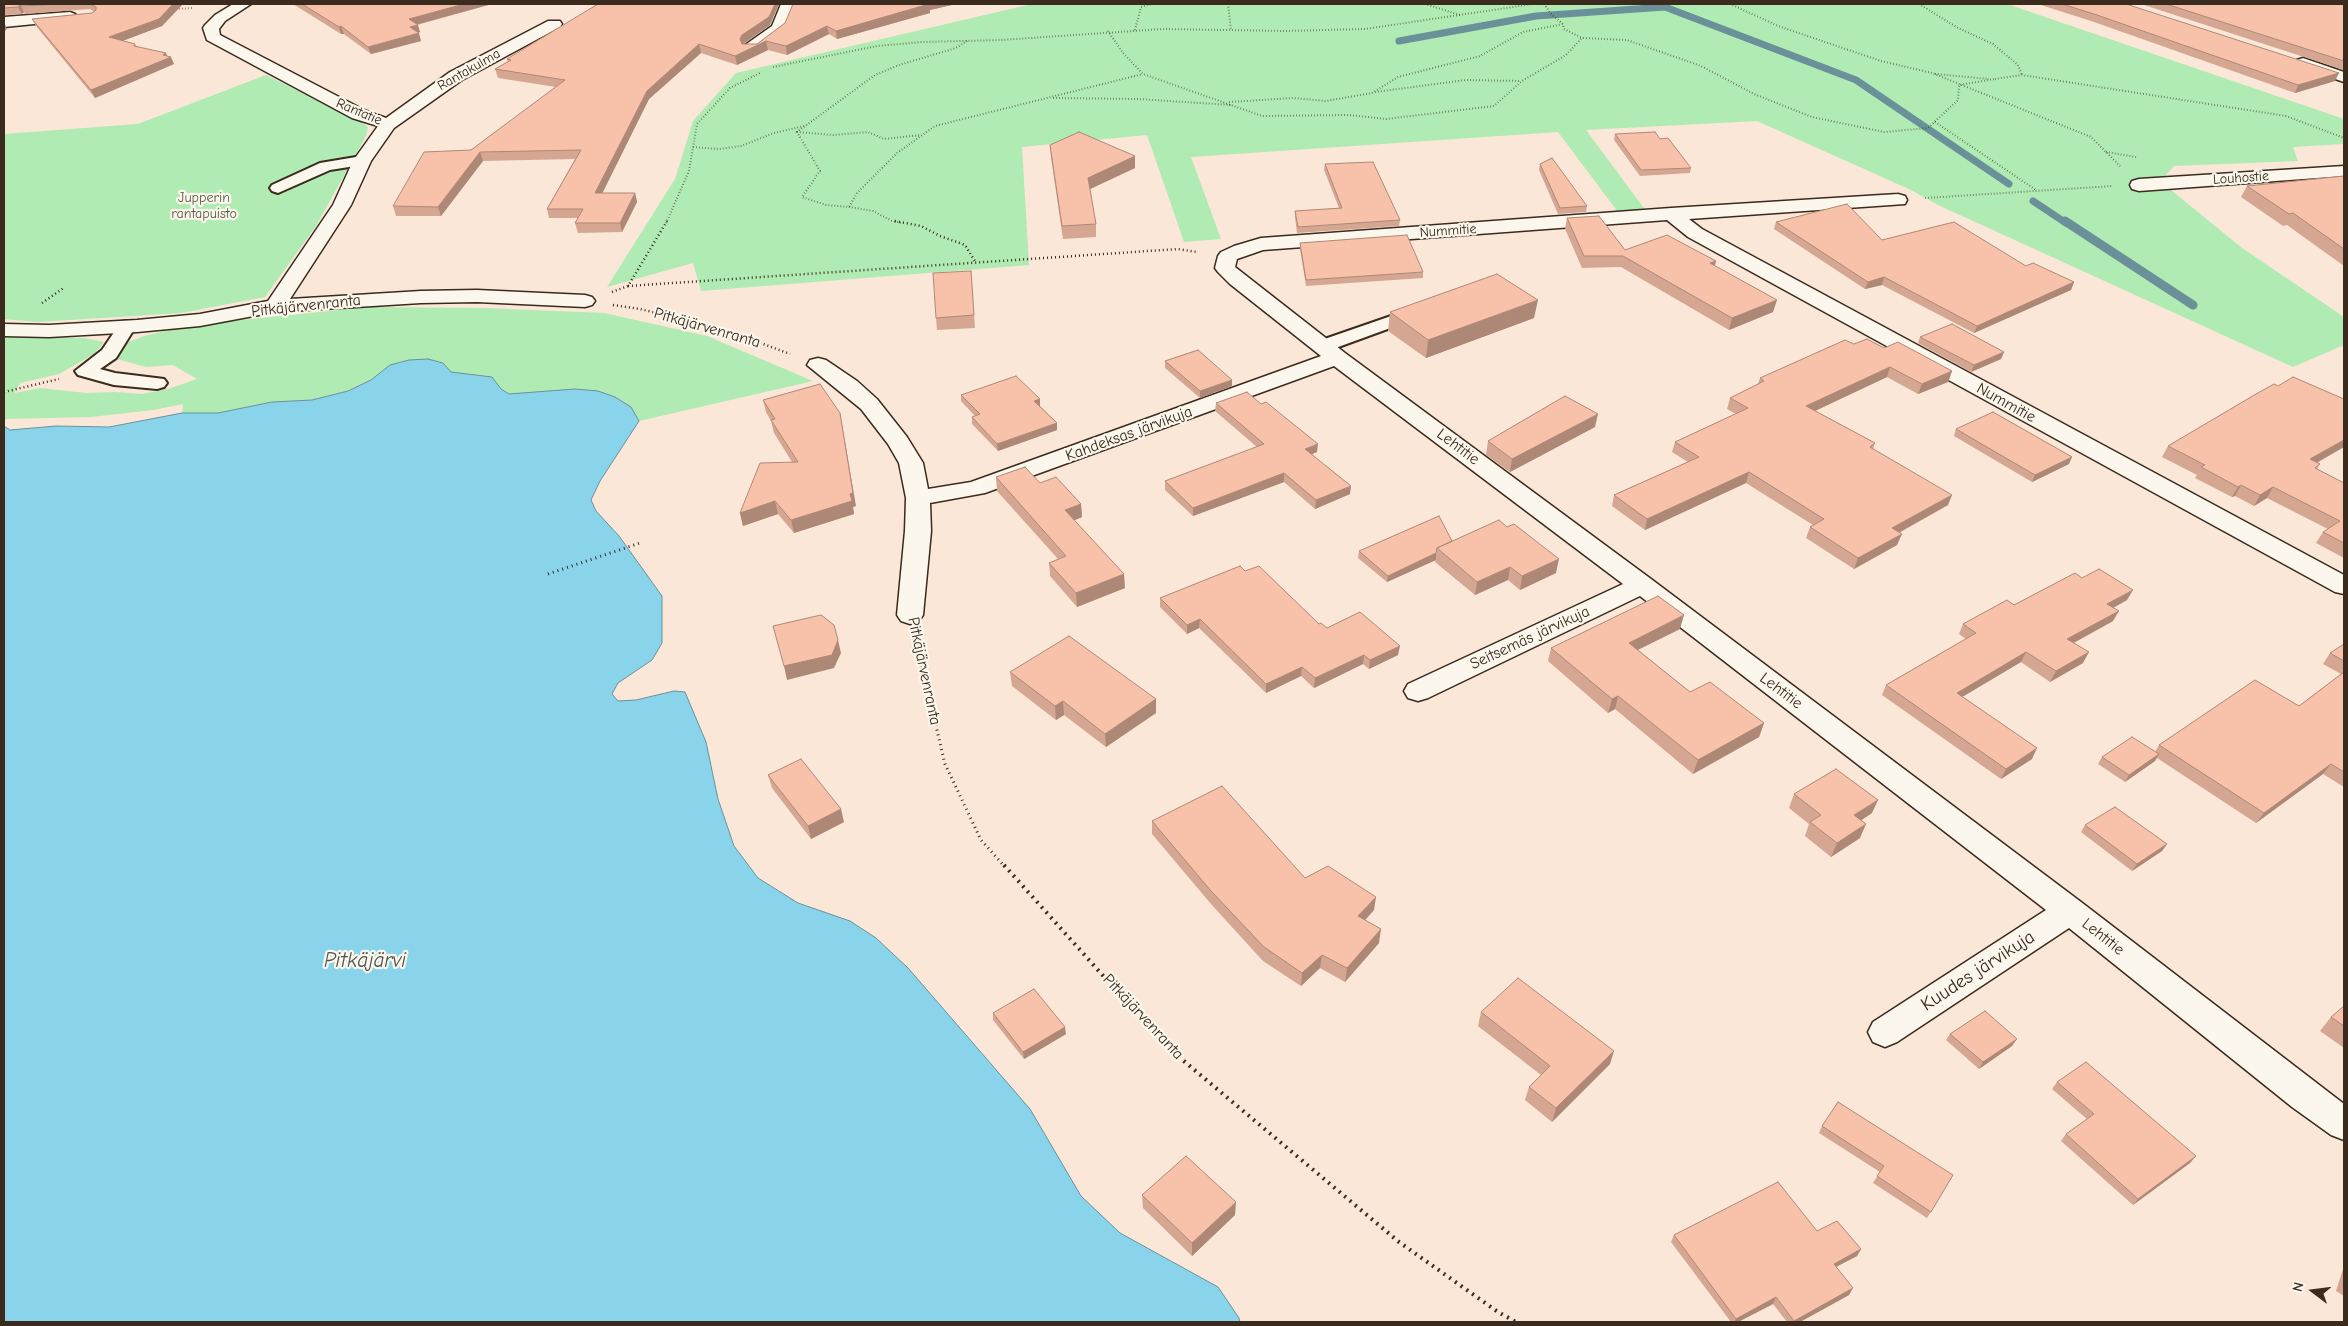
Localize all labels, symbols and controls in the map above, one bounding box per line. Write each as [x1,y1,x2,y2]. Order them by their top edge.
street label: Rantakulma [435,45,503,95]
street label: Rantatie [334,95,384,129]
street label: Louhostie [2212,168,2270,188]
park label: Jupperin rantapuisto [171,190,237,222]
street label: Nummitie [1419,221,1477,241]
street label: Pitkäjärvenranta [250,291,362,321]
street label: Pitkäjärvenranta [651,304,763,352]
street label: Nummitie [1973,379,2039,427]
street label: Kahdeksas järvikuja [1063,402,1195,466]
street label: Lehtitie [1433,425,1483,469]
street label: Seitsemäs järvikuja [1467,602,1593,674]
street label: Pitkäjärvenranta [903,615,945,727]
street label: Lehtitie [1756,669,1806,713]
street label: Lehtitie [2078,914,2128,960]
street label: Kuudes järvikuja [1917,926,2039,1016]
water label: Pitkäjärvi [324,948,406,974]
street label: Pitkäjärvenranta [1098,970,1188,1064]
north arrow [2288,1266,2338,1316]
text: N [2289,1280,2307,1294]

